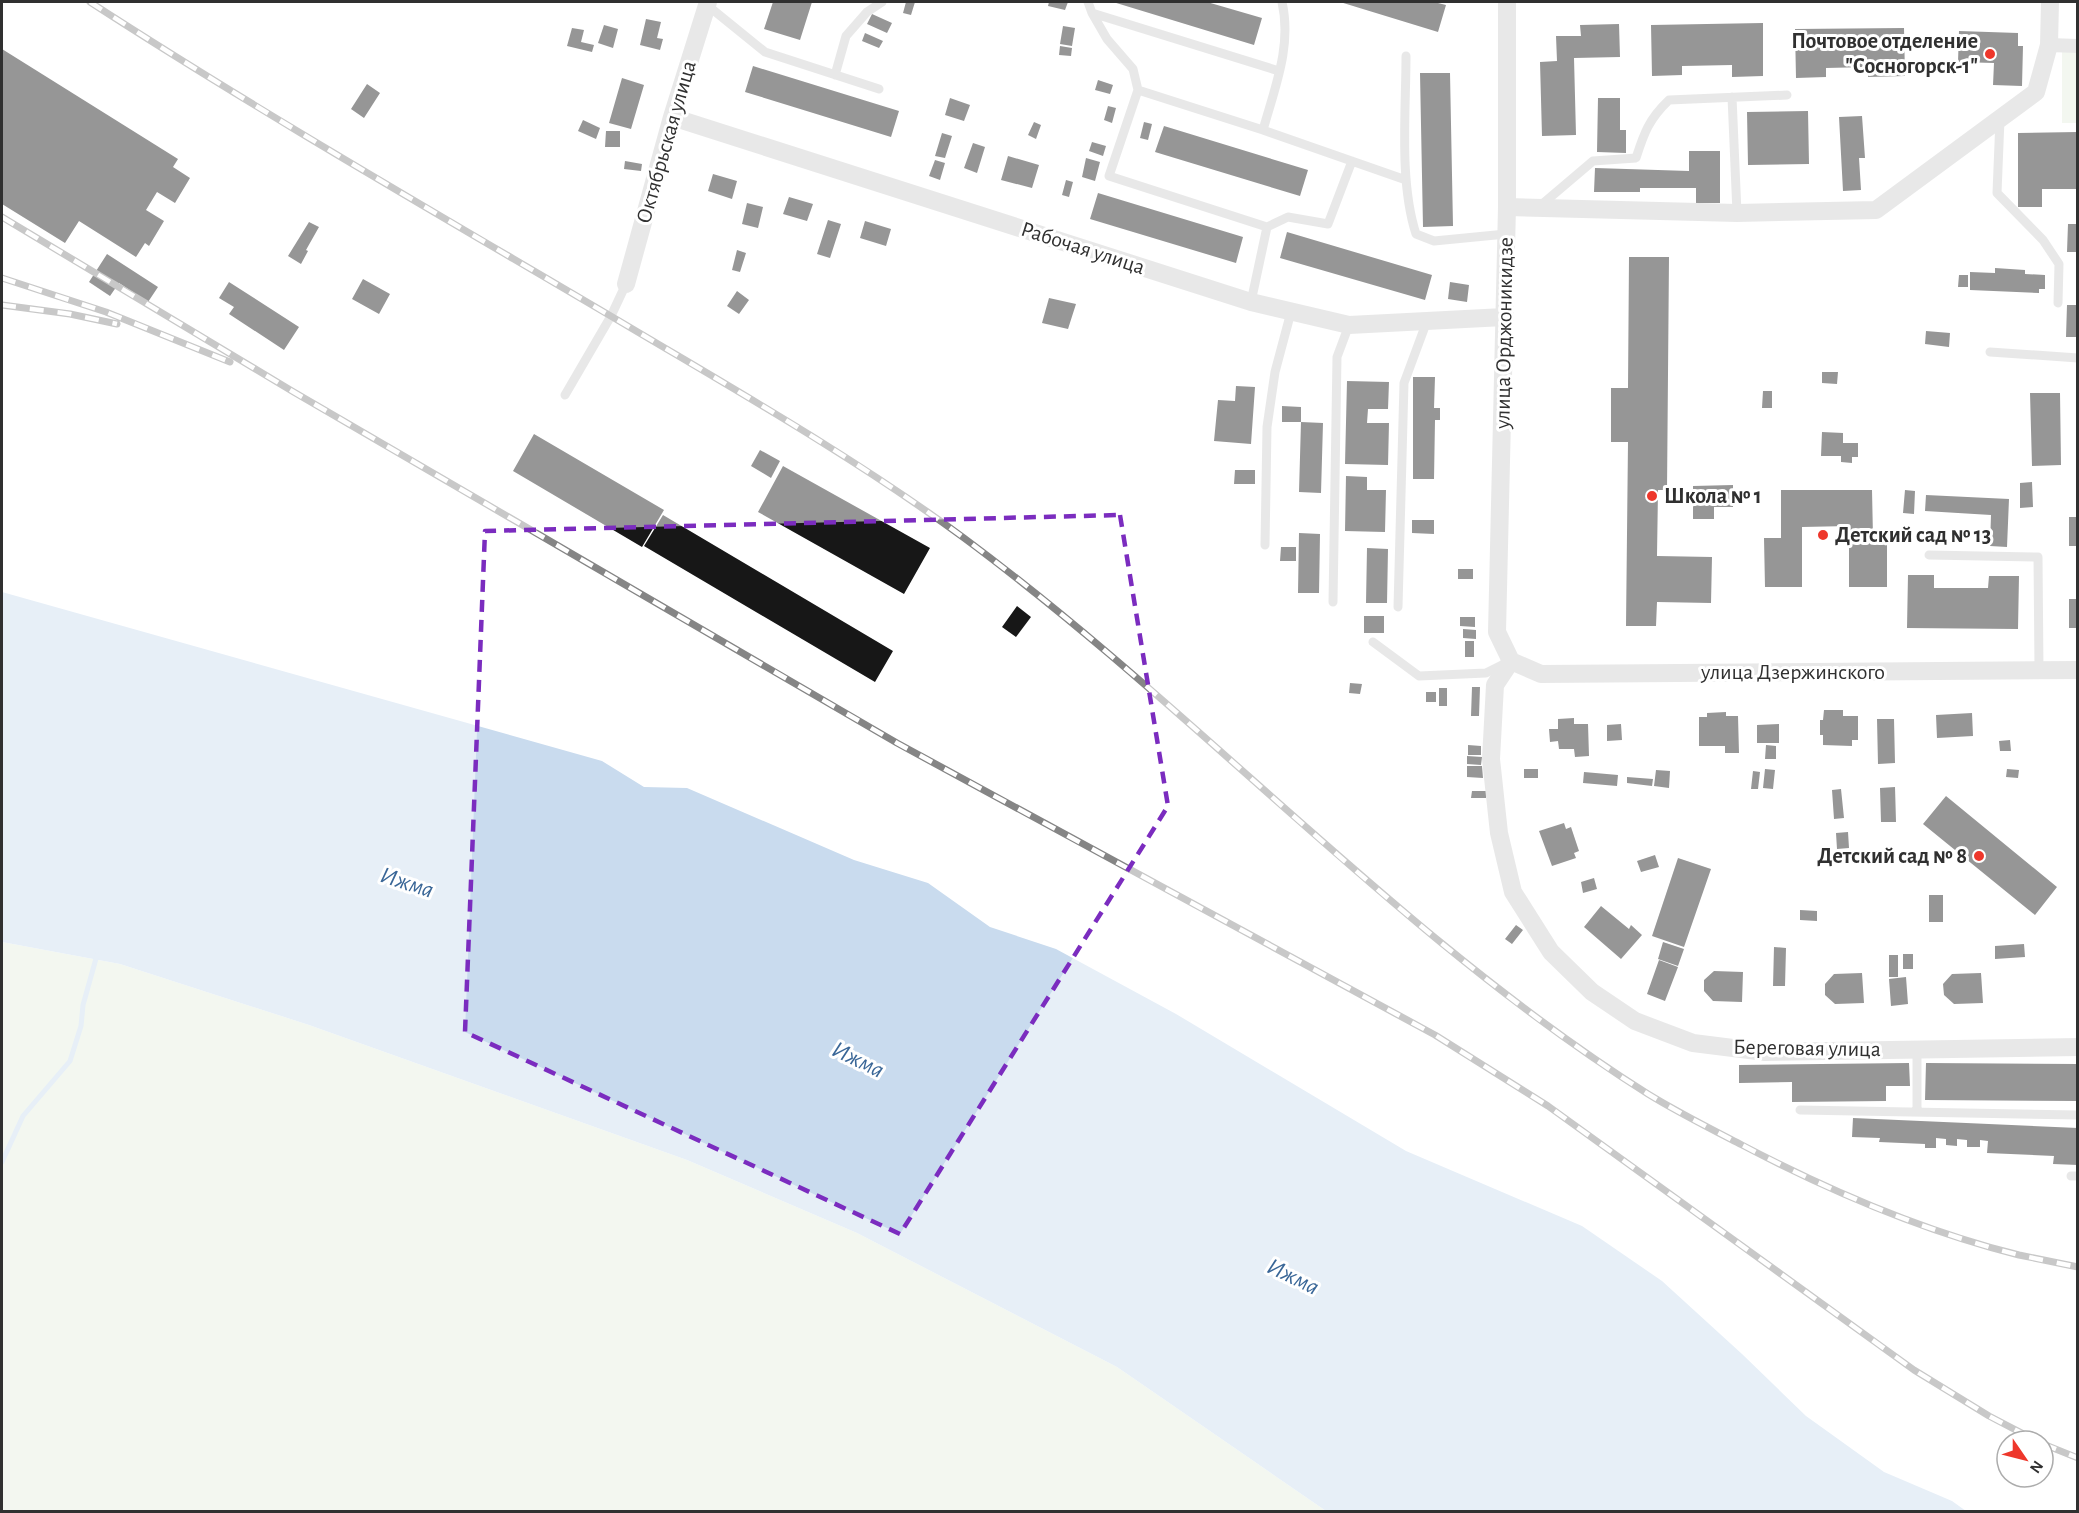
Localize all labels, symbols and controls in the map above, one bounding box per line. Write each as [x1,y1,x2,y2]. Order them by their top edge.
place label: Почтовое отделение "Сосногорск-1" [1791,30,1978,77]
marker: Почтовое отделение "Сосногорск-1" [1983,47,1997,61]
street label: Октябрьская улица [632,58,700,226]
street label: Рабочая улица [1018,218,1148,278]
street label: улица Орджоникидзе [1491,237,1517,430]
place label: Школа № 1 [1664,485,1762,507]
marker: Школа № 1 [1645,489,1659,503]
place label: Детский сад № 13 [1835,524,1991,546]
marker: Детский сад № 13 [1816,528,1830,542]
street label: улица Дзержинского [1700,661,1885,683]
place label: Детский сад № 8 [1817,845,1967,867]
marker: Детский сад № 8 [1972,849,1986,863]
water label: Ижма [377,863,437,903]
street label: Береговая улица [1733,1036,1881,1060]
water label: Ижма [828,1037,888,1083]
water label: Ижма [1263,1254,1323,1300]
north arrow [1995,1429,2055,1489]
text: N [2027,1458,2046,1476]

